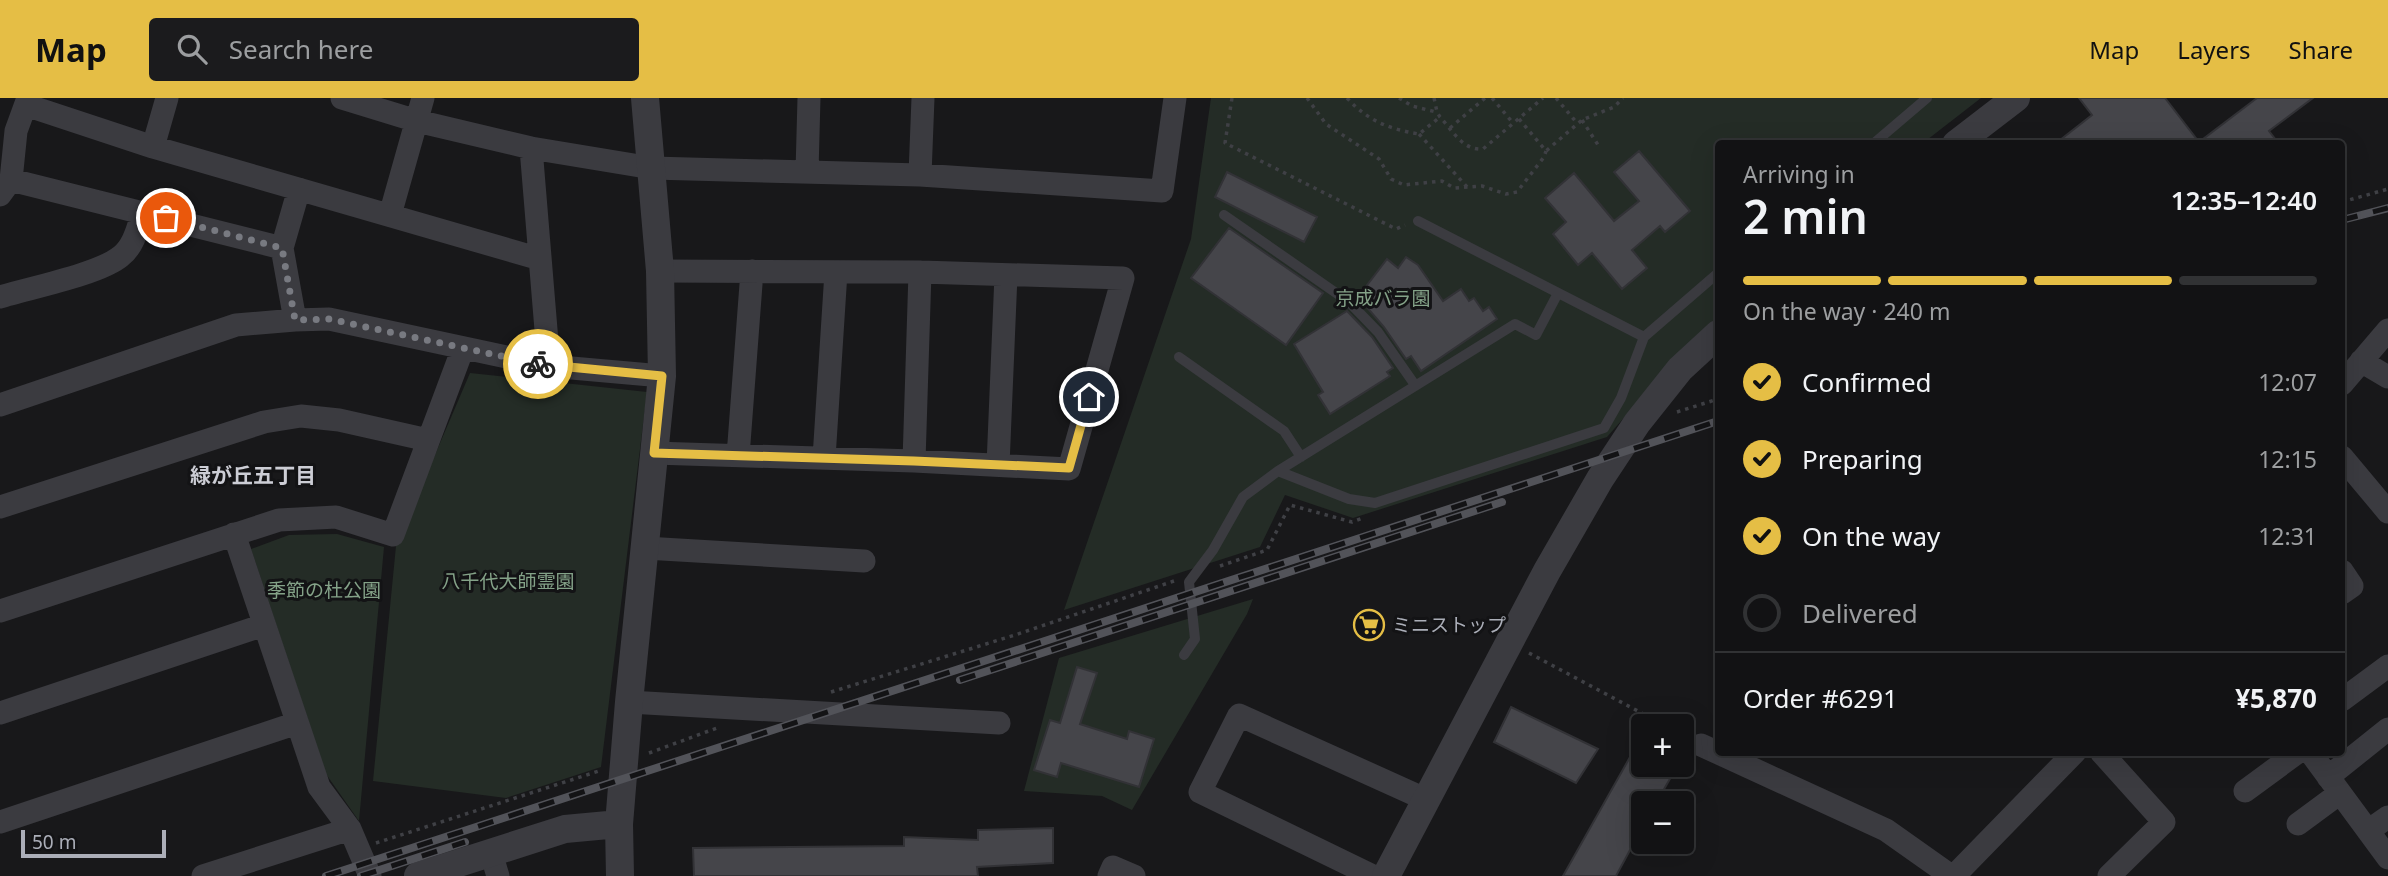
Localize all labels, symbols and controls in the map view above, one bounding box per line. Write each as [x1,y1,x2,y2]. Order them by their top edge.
search box [149,18,639,81]
text: Map [35,27,107,72]
icon: search [173,30,211,68]
text: Search here [229,31,373,67]
text: Map [2089,33,2139,66]
text: Layers [2177,33,2251,66]
text: Share [2289,33,2353,66]
text: Arriving in [1743,158,1855,190]
text: 12:35–12:40 [2171,182,2317,218]
text: 2 min [1743,185,1868,247]
pin [136,188,196,248]
icon: bag [147,199,185,237]
park label: 京成バラ園 [1335,285,1431,311]
text: On the way · 240 m [1743,295,1950,327]
courier [503,329,573,399]
icon: bike [519,345,557,383]
icon: check [1743,363,1781,401]
text: Confirmed [1802,364,1932,400]
text: 12:07 [2258,366,2317,398]
pin [1059,367,1119,427]
icon: home [1070,378,1108,416]
icon: check [1743,440,1781,478]
text: Preparing [1802,441,1923,477]
text: 12:15 [2258,443,2317,475]
district label: 緑が丘五丁目 [190,461,316,489]
icon: check [1743,517,1781,555]
text: On the way [1802,518,1940,554]
text: 12:31 [2258,520,2317,552]
park label: 八千代大師霊園 [441,568,575,594]
park label: 季節の杜公園 [267,577,381,603]
text: Delivered [1802,595,1918,631]
supermarket icon: ミニストップ [1352,608,1386,642]
place label: ミニストップ [1392,612,1506,638]
text: Order #6291 [1743,680,1898,716]
text: ¥5,870 [2235,680,2317,716]
map controls [1631,714,1694,854]
button: + [1631,714,1694,777]
button: − [1631,791,1694,854]
scale bar [21,827,166,859]
text: 50 m [32,829,76,855]

